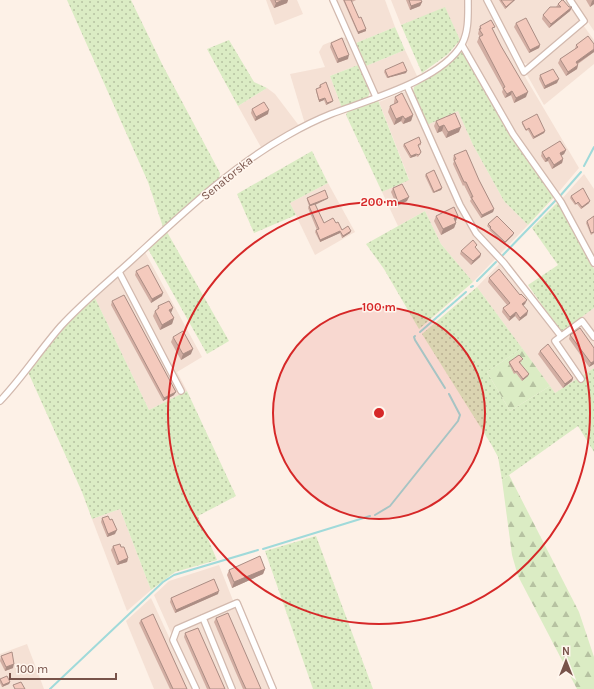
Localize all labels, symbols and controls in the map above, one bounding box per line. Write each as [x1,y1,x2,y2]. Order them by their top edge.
street label: Senatorska [198,153,256,203]
text: 200 m [361,195,397,209]
text: 100 m [362,300,396,314]
centre of rings [372,406,386,420]
north arrow [546,641,586,681]
text: N [562,645,570,658]
scale bar [10,655,116,681]
text: 100 m [16,662,48,676]

